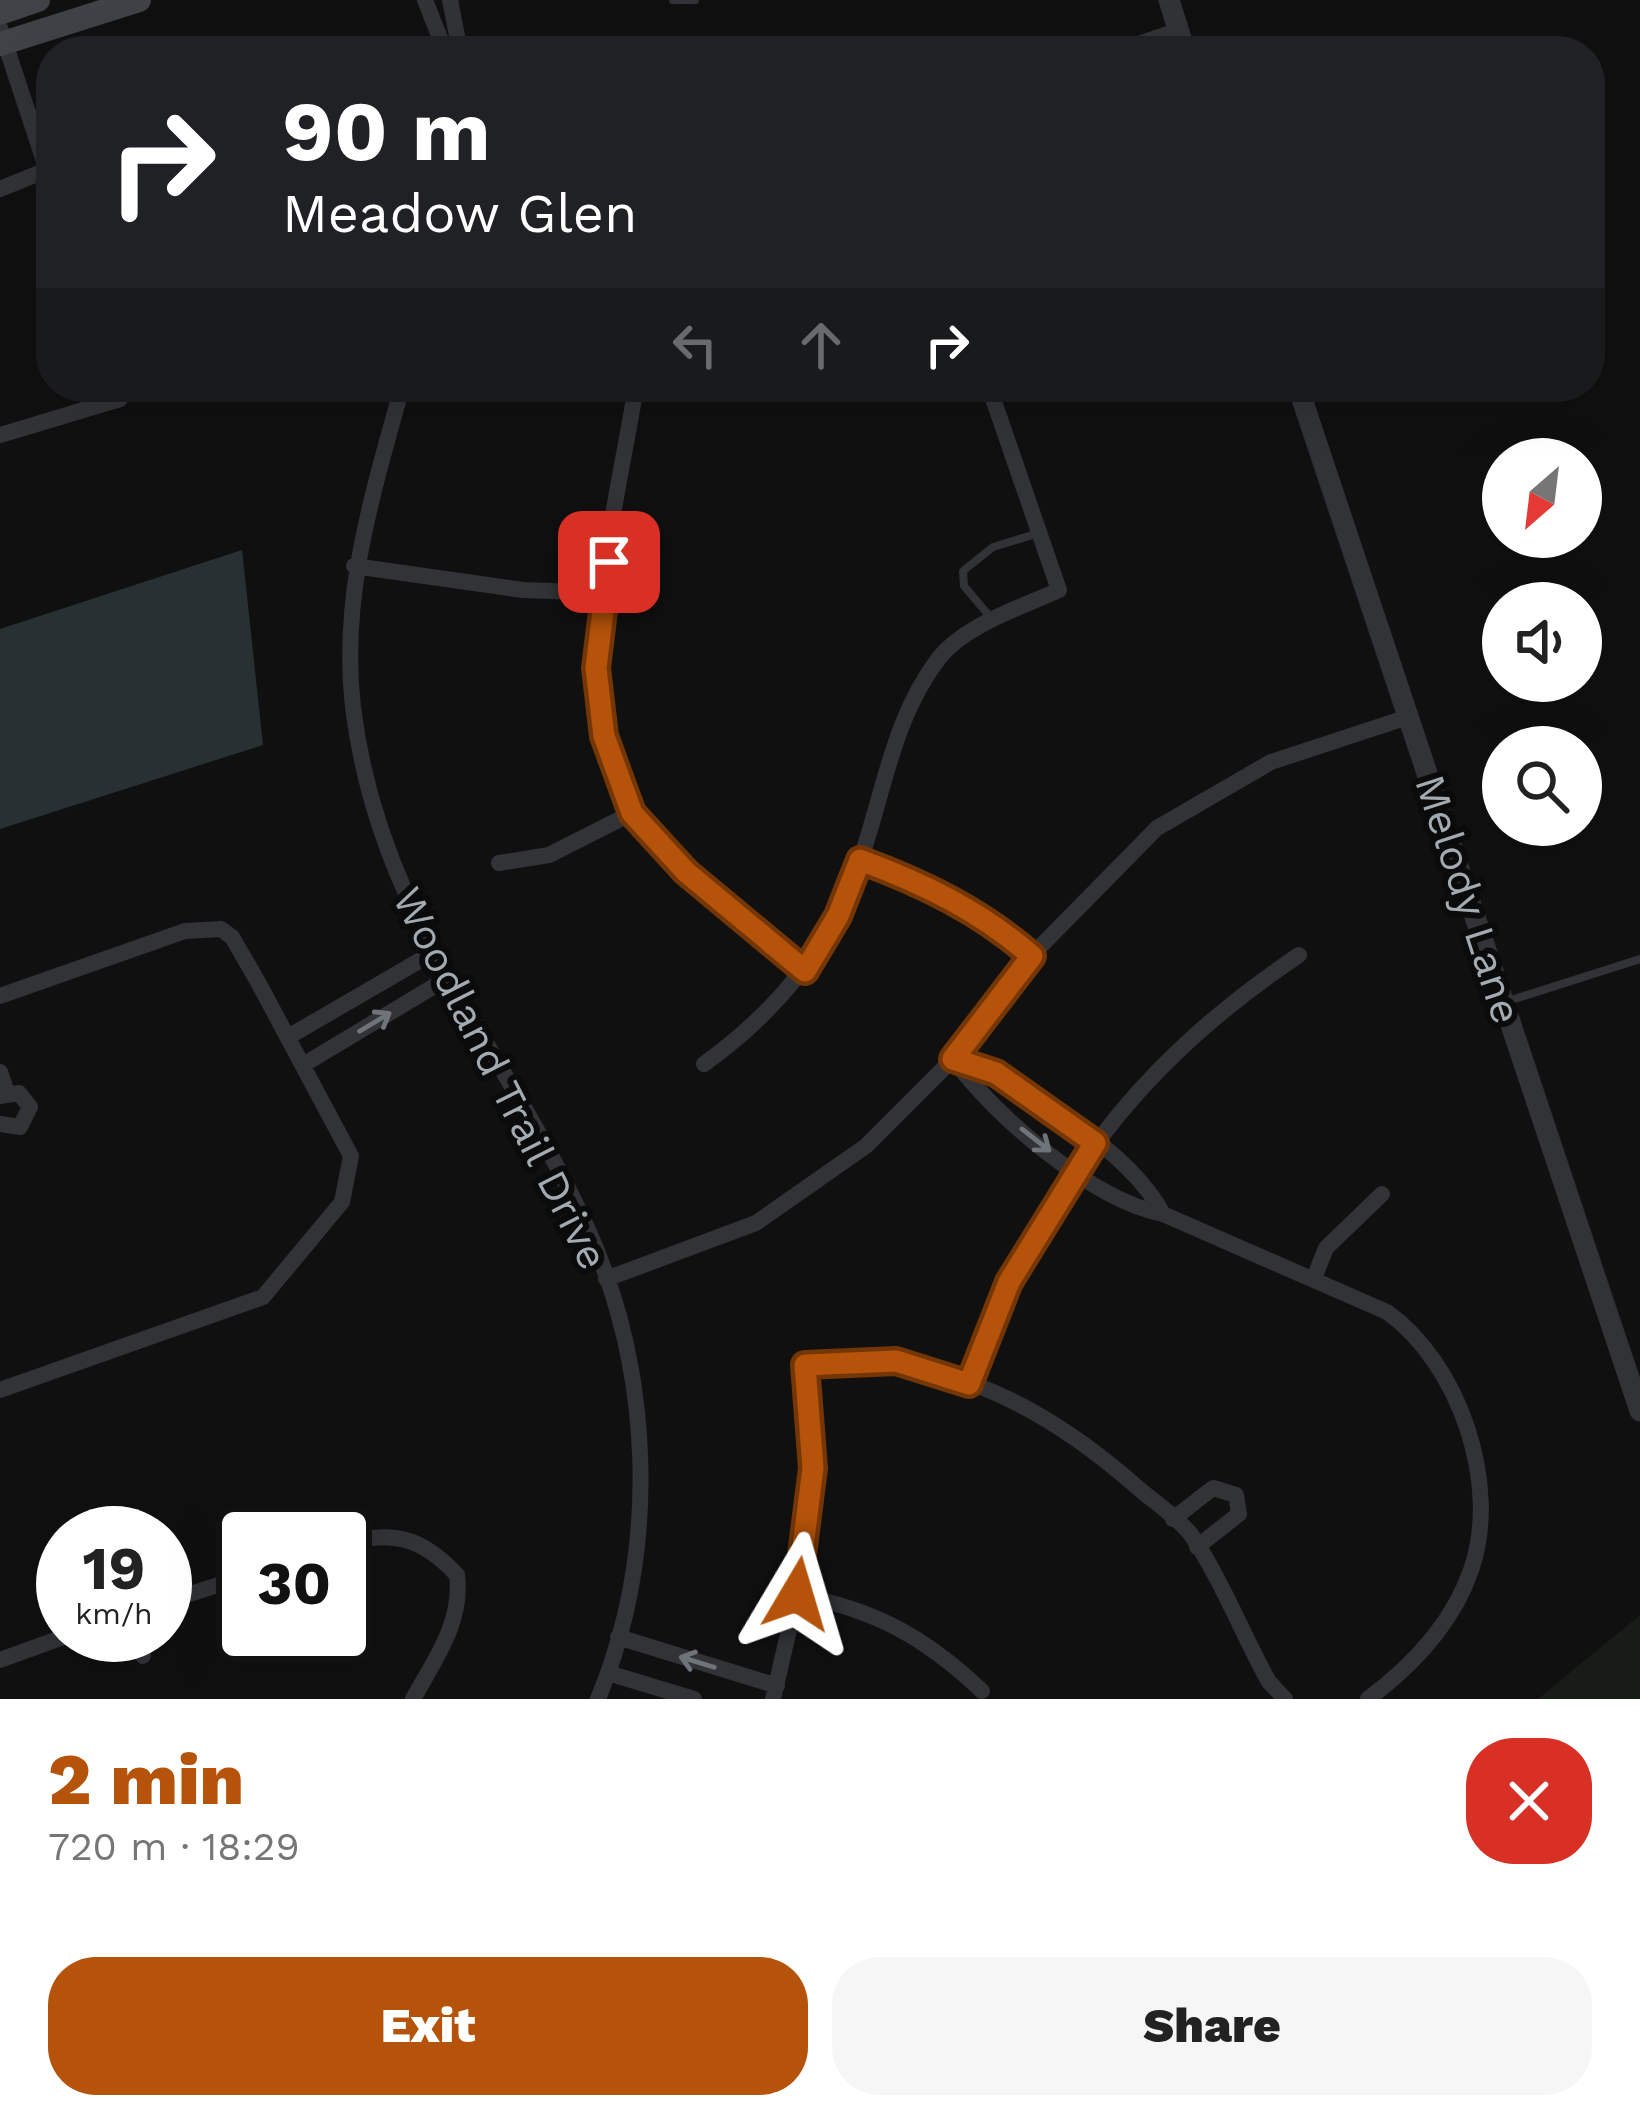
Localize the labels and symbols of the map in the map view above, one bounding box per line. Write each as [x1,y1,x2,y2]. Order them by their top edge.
north arrow [1482,438,1602,558]
pin [558,511,660,613]
street label: Melody Lane [1405,769,1532,1030]
street label: Woodland Trail Drive [383,879,618,1277]
one-way arrow [357,1010,392,1034]
one-way arrow [1019,1127,1052,1152]
speed limit sign: 30 [216,1506,372,1662]
position arrow [734,1531,860,1657]
one-way arrow [679,1650,717,1672]

